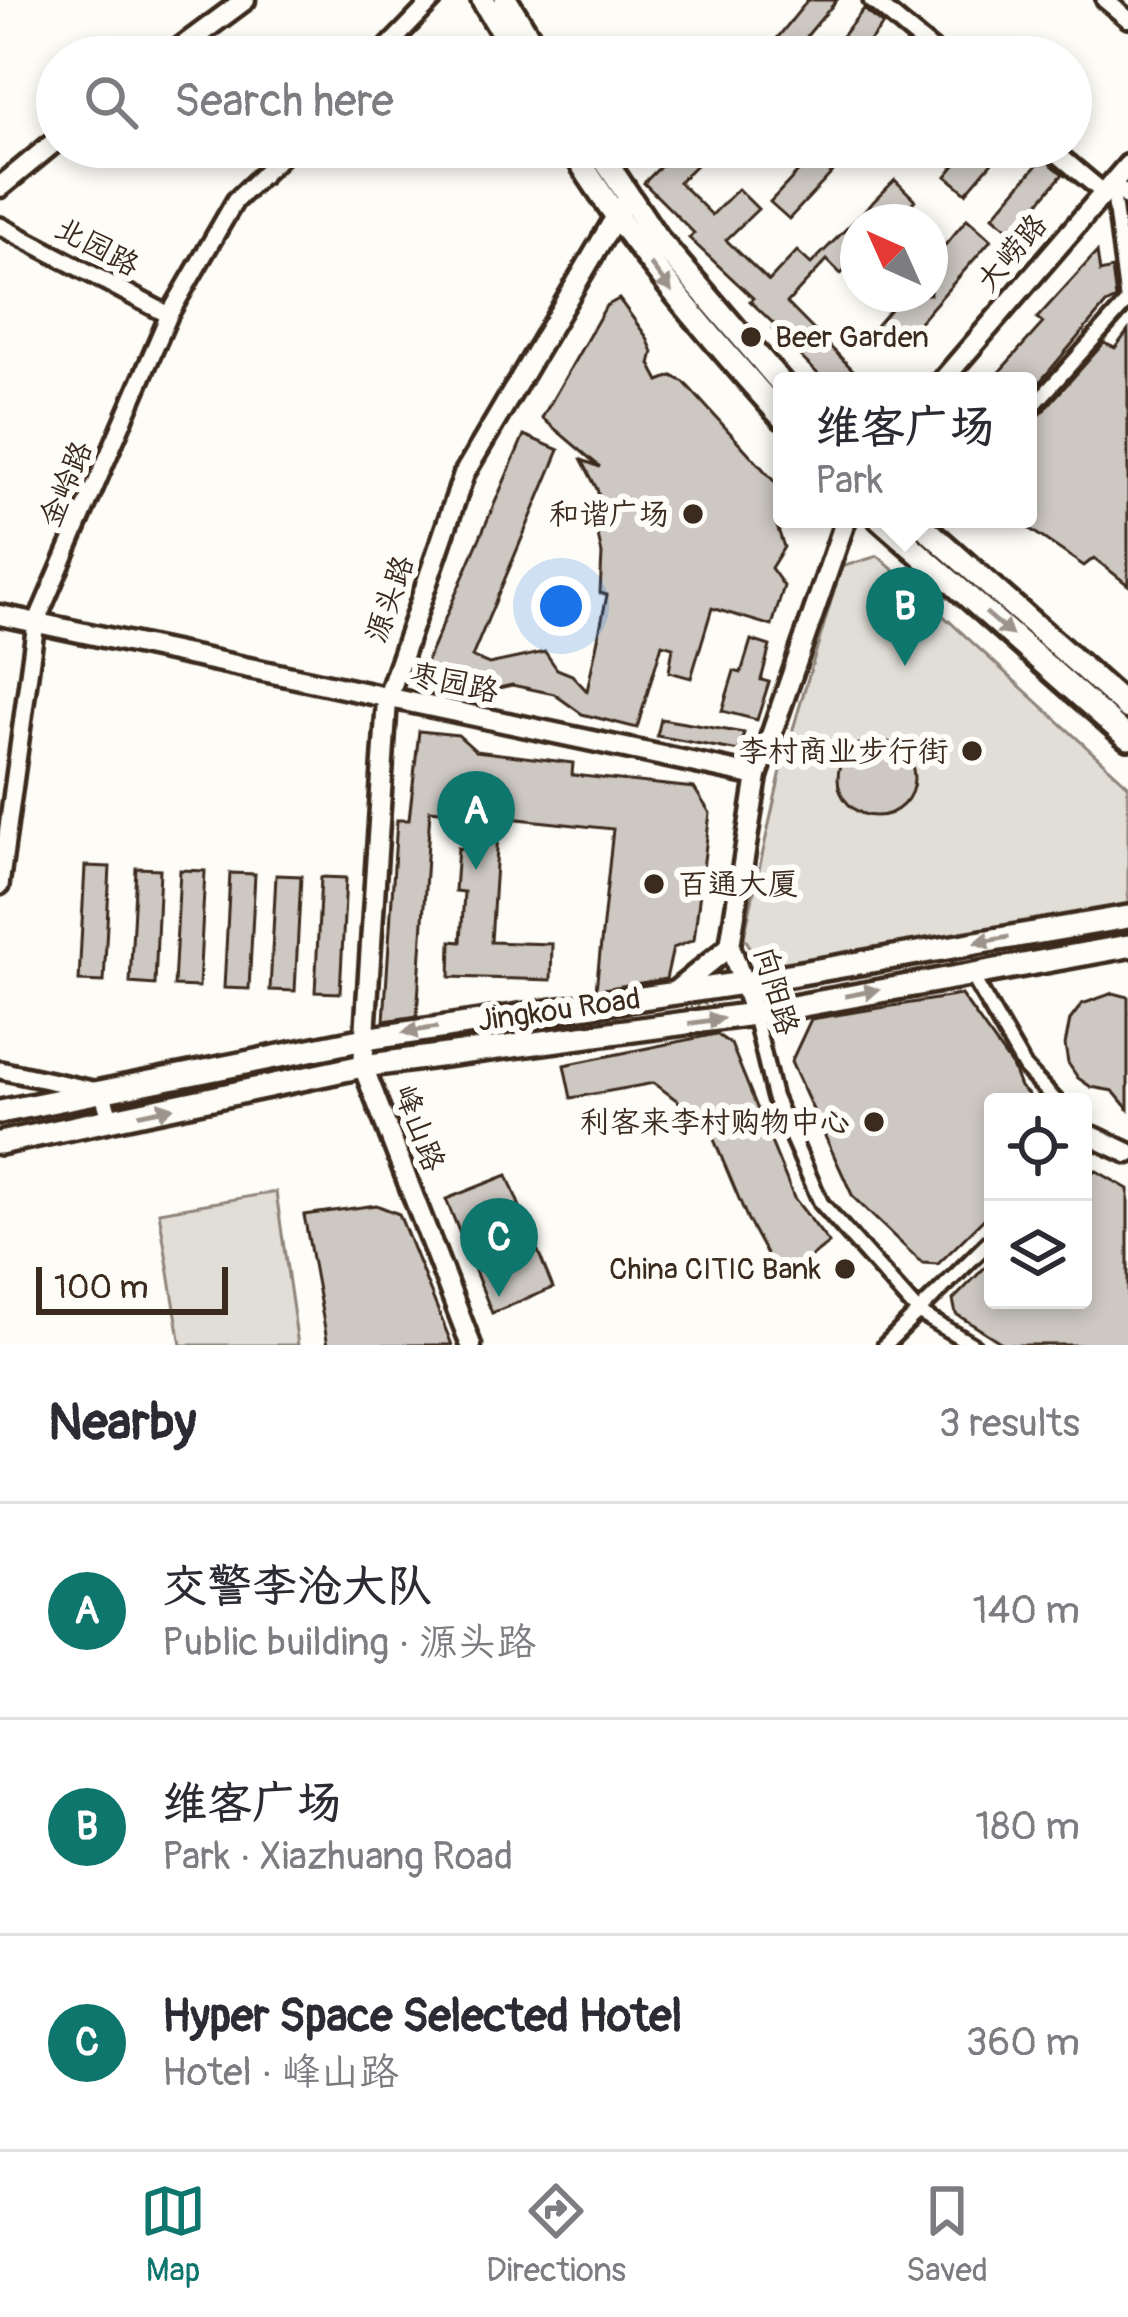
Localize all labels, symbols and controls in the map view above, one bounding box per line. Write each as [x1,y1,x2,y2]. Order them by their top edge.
search box [36,36,1092,168]
icon: search [78,69,144,135]
text: Search here [174,74,394,130]
north arrow [840,204,948,312]
street label: 大崂路 [969,207,1055,299]
street label: 北园路 [49,210,145,284]
one-way arrow [648,262,673,293]
place label: Beer Garden [775,319,929,356]
marker: Beer Garden [738,324,764,350]
popup [773,372,1037,528]
text: 维客广场 [815,400,995,456]
street label: 金岭路 [31,435,101,533]
text: Park [815,456,883,505]
place label: 和谐广场 [549,496,669,533]
marker: 和谐广场 [680,501,706,527]
street label: 源头路 [358,550,422,648]
pin: B [866,567,944,666]
your location [531,576,591,636]
one-way arrow [984,610,1014,637]
street label: 枣园路 [406,656,502,710]
place label: 李村商业步行街 [738,733,948,770]
marker: 李村商业步行街 [959,738,985,764]
pin: A [437,771,515,870]
place label: 百通大厦 [678,866,798,903]
marker: 百通大厦 [641,871,667,897]
one-way arrow [972,932,1010,950]
street label: 向阳路 [746,943,806,1039]
street label: Jingkou Road [475,980,643,1040]
one-way arrow [844,983,882,1002]
one-way arrow [688,1011,725,1030]
one-way arrow [400,1021,438,1039]
street label: 峰山路 [386,1079,452,1177]
map controls [984,1093,1092,1309]
button: locate [984,1093,1092,1201]
one-way arrow [137,1100,175,1119]
place label: 利客来李村购物中心 [580,1104,850,1141]
marker: 利客来李村购物中心 [861,1109,887,1135]
pin: C [460,1198,538,1297]
button: layers [984,1201,1092,1309]
place label: China CITIC Bank [609,1251,821,1288]
marker: China CITIC Bank [832,1256,858,1282]
scale bar [36,1261,228,1314]
text: 100 m [54,1267,148,1308]
text: Nearby [48,1391,196,1455]
text: 3 results [939,1399,1080,1448]
text: 交警李沧大队 [162,1559,432,1615]
text: A [74,1586,100,1635]
text: 140 m [972,1586,1080,1635]
text: Public building · 源头路 [162,1618,536,1667]
text: 维客广场 [162,1776,342,1832]
text: B [76,1802,98,1851]
text: 180 m [975,1802,1080,1851]
text: Park · Xiazhuang Road [162,1832,513,1881]
text: Hyper Space Selected Hotel [162,1989,682,2045]
text: C [75,2018,99,2067]
text: 360 m [966,2018,1080,2067]
text: Hotel · 峰山路 [162,2048,398,2097]
tab: Map [140,2178,206,2291]
tab: Directions [486,2178,626,2291]
tab: Saved [906,2178,988,2291]

